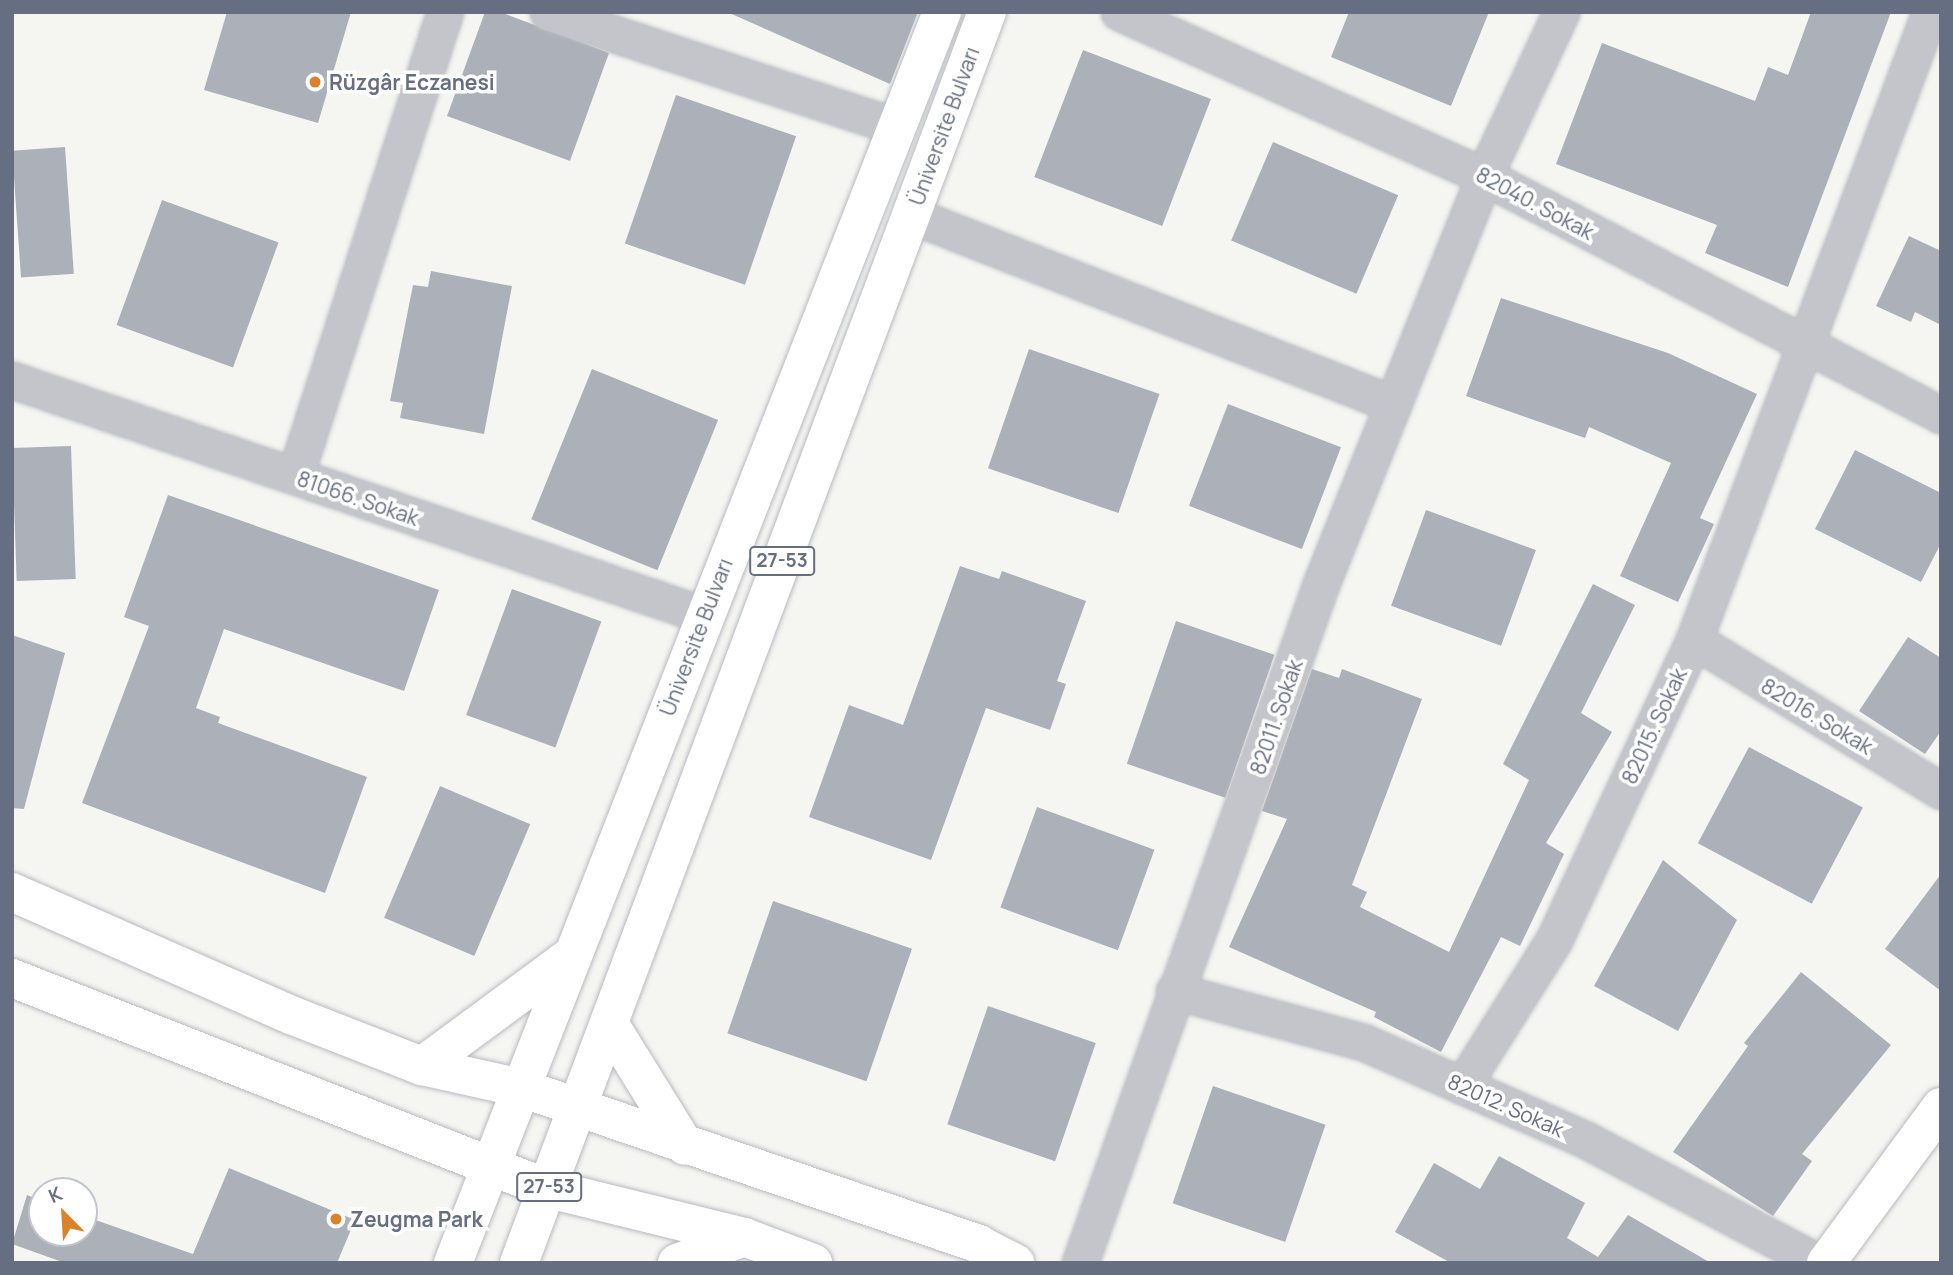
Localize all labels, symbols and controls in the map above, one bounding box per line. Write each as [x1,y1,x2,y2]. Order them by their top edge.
street label: Üniversite Bulvarı [904,43,984,209]
place label: Rüzgâr Eczanesi [329,69,495,95]
marker: Rüzgâr Eczanesi [307,74,323,90]
street label: 82040. Sokak [1472,161,1598,245]
street label: 81066. Sokak [294,465,422,531]
road number: 27-53 [749,546,815,576]
street label: Üniversite Bulvarı [654,555,738,719]
street label: 82011. Sokak [1245,656,1307,778]
street label: 82015. Sokak [1616,664,1692,788]
street label: 82016. Sokak [1757,673,1877,759]
street label: 82012. Sokak [1444,1068,1568,1142]
road number: 27-53 [516,1172,582,1203]
north arrow [28,1177,98,1247]
text: K [44,1180,66,1209]
place label: Zeugma Park [350,1206,483,1232]
marker: Zeugma Park [328,1211,344,1227]

